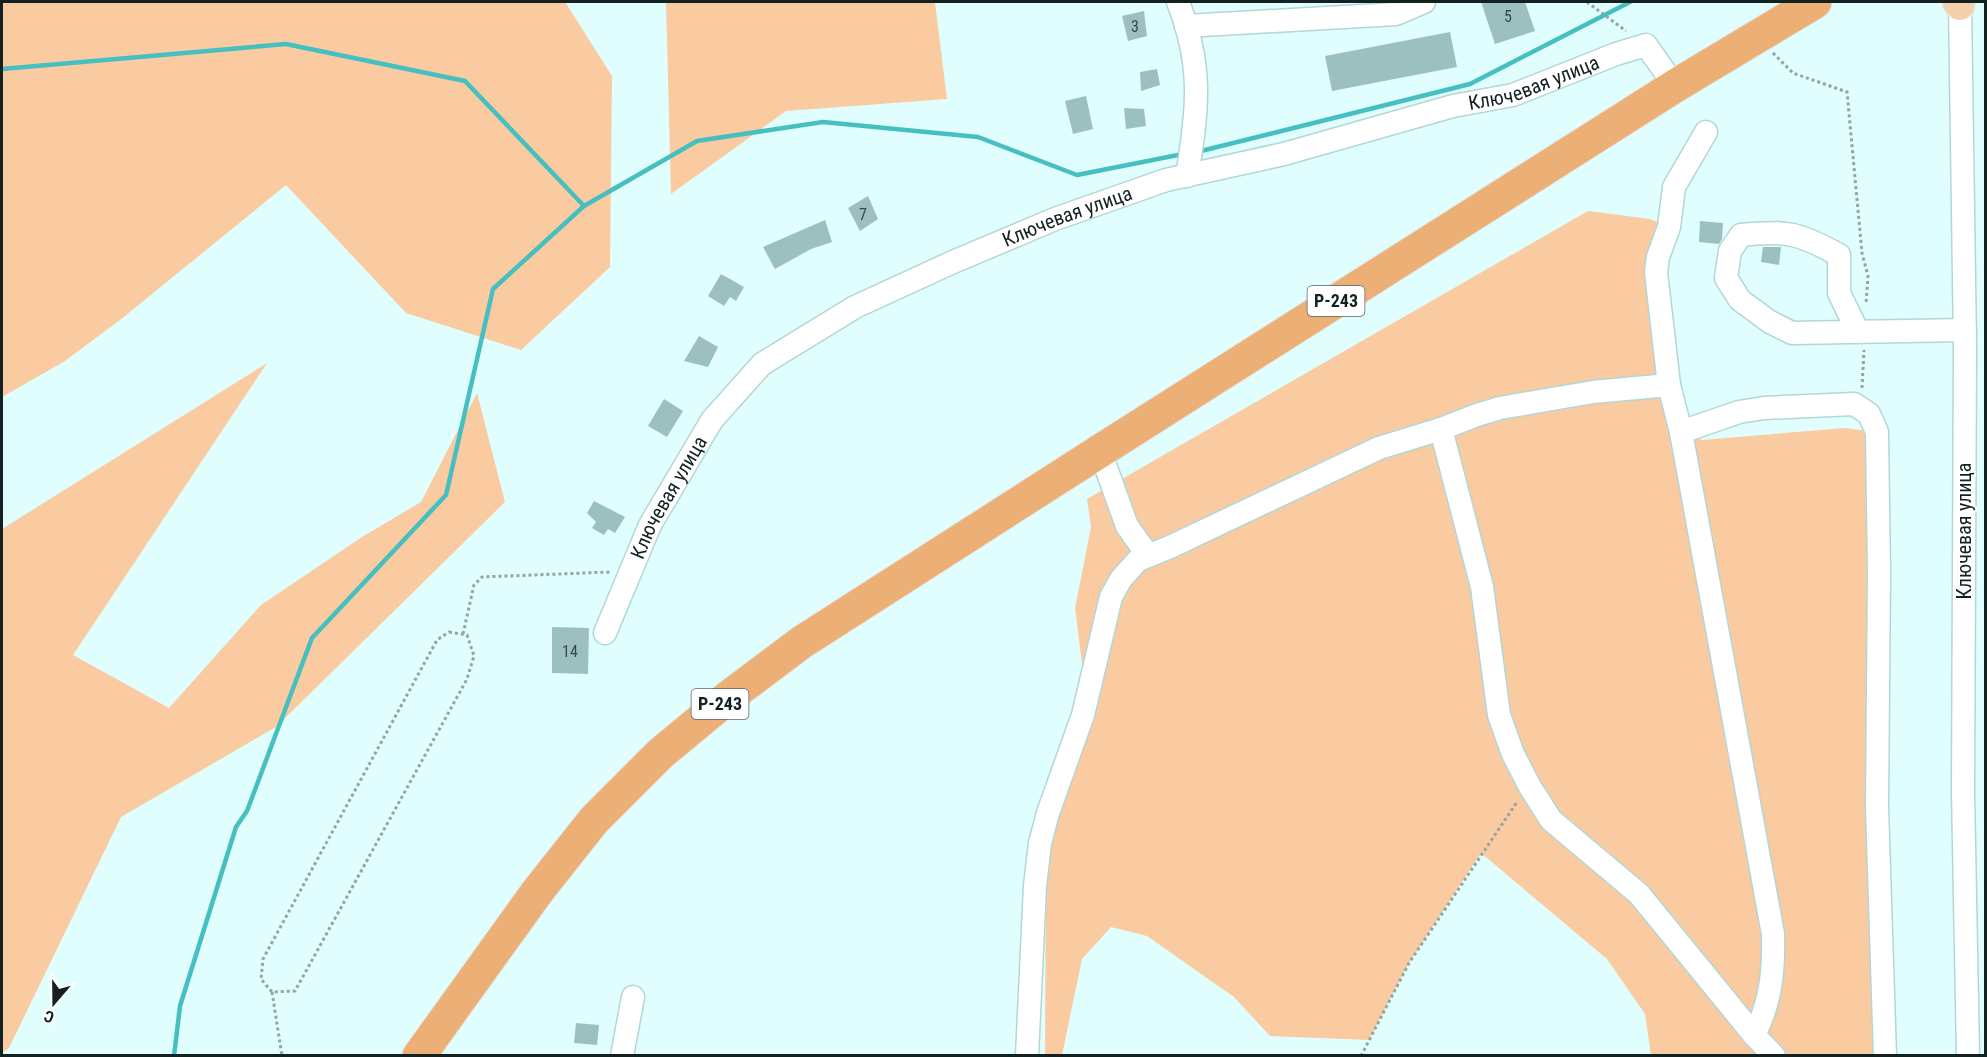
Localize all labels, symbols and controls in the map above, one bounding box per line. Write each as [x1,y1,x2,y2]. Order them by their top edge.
house number: 5 [1504,7,1512,26]
house number: 3 [1131,17,1139,36]
street label: Ключевая улица [1466,50,1603,115]
street label: Ключевая улица [999,181,1135,252]
house number: 7 [859,205,867,224]
road number: Р-243 [1308,286,1364,316]
street label: Ключевая улица [625,432,712,562]
street label: Ключевая улица [1952,463,1976,599]
house number: 14 [562,642,578,661]
road number: Р-243 [692,689,748,719]
north arrow [24,973,84,1033]
text: С [42,1006,57,1027]

